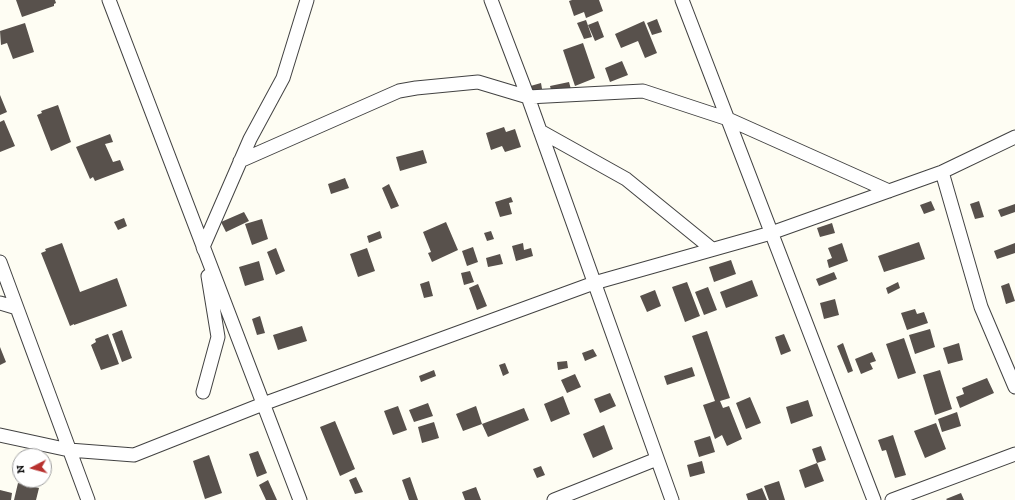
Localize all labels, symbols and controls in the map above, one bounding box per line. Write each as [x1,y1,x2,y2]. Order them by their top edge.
north arrow [12,448,52,488]
text: N [14,464,27,474]

